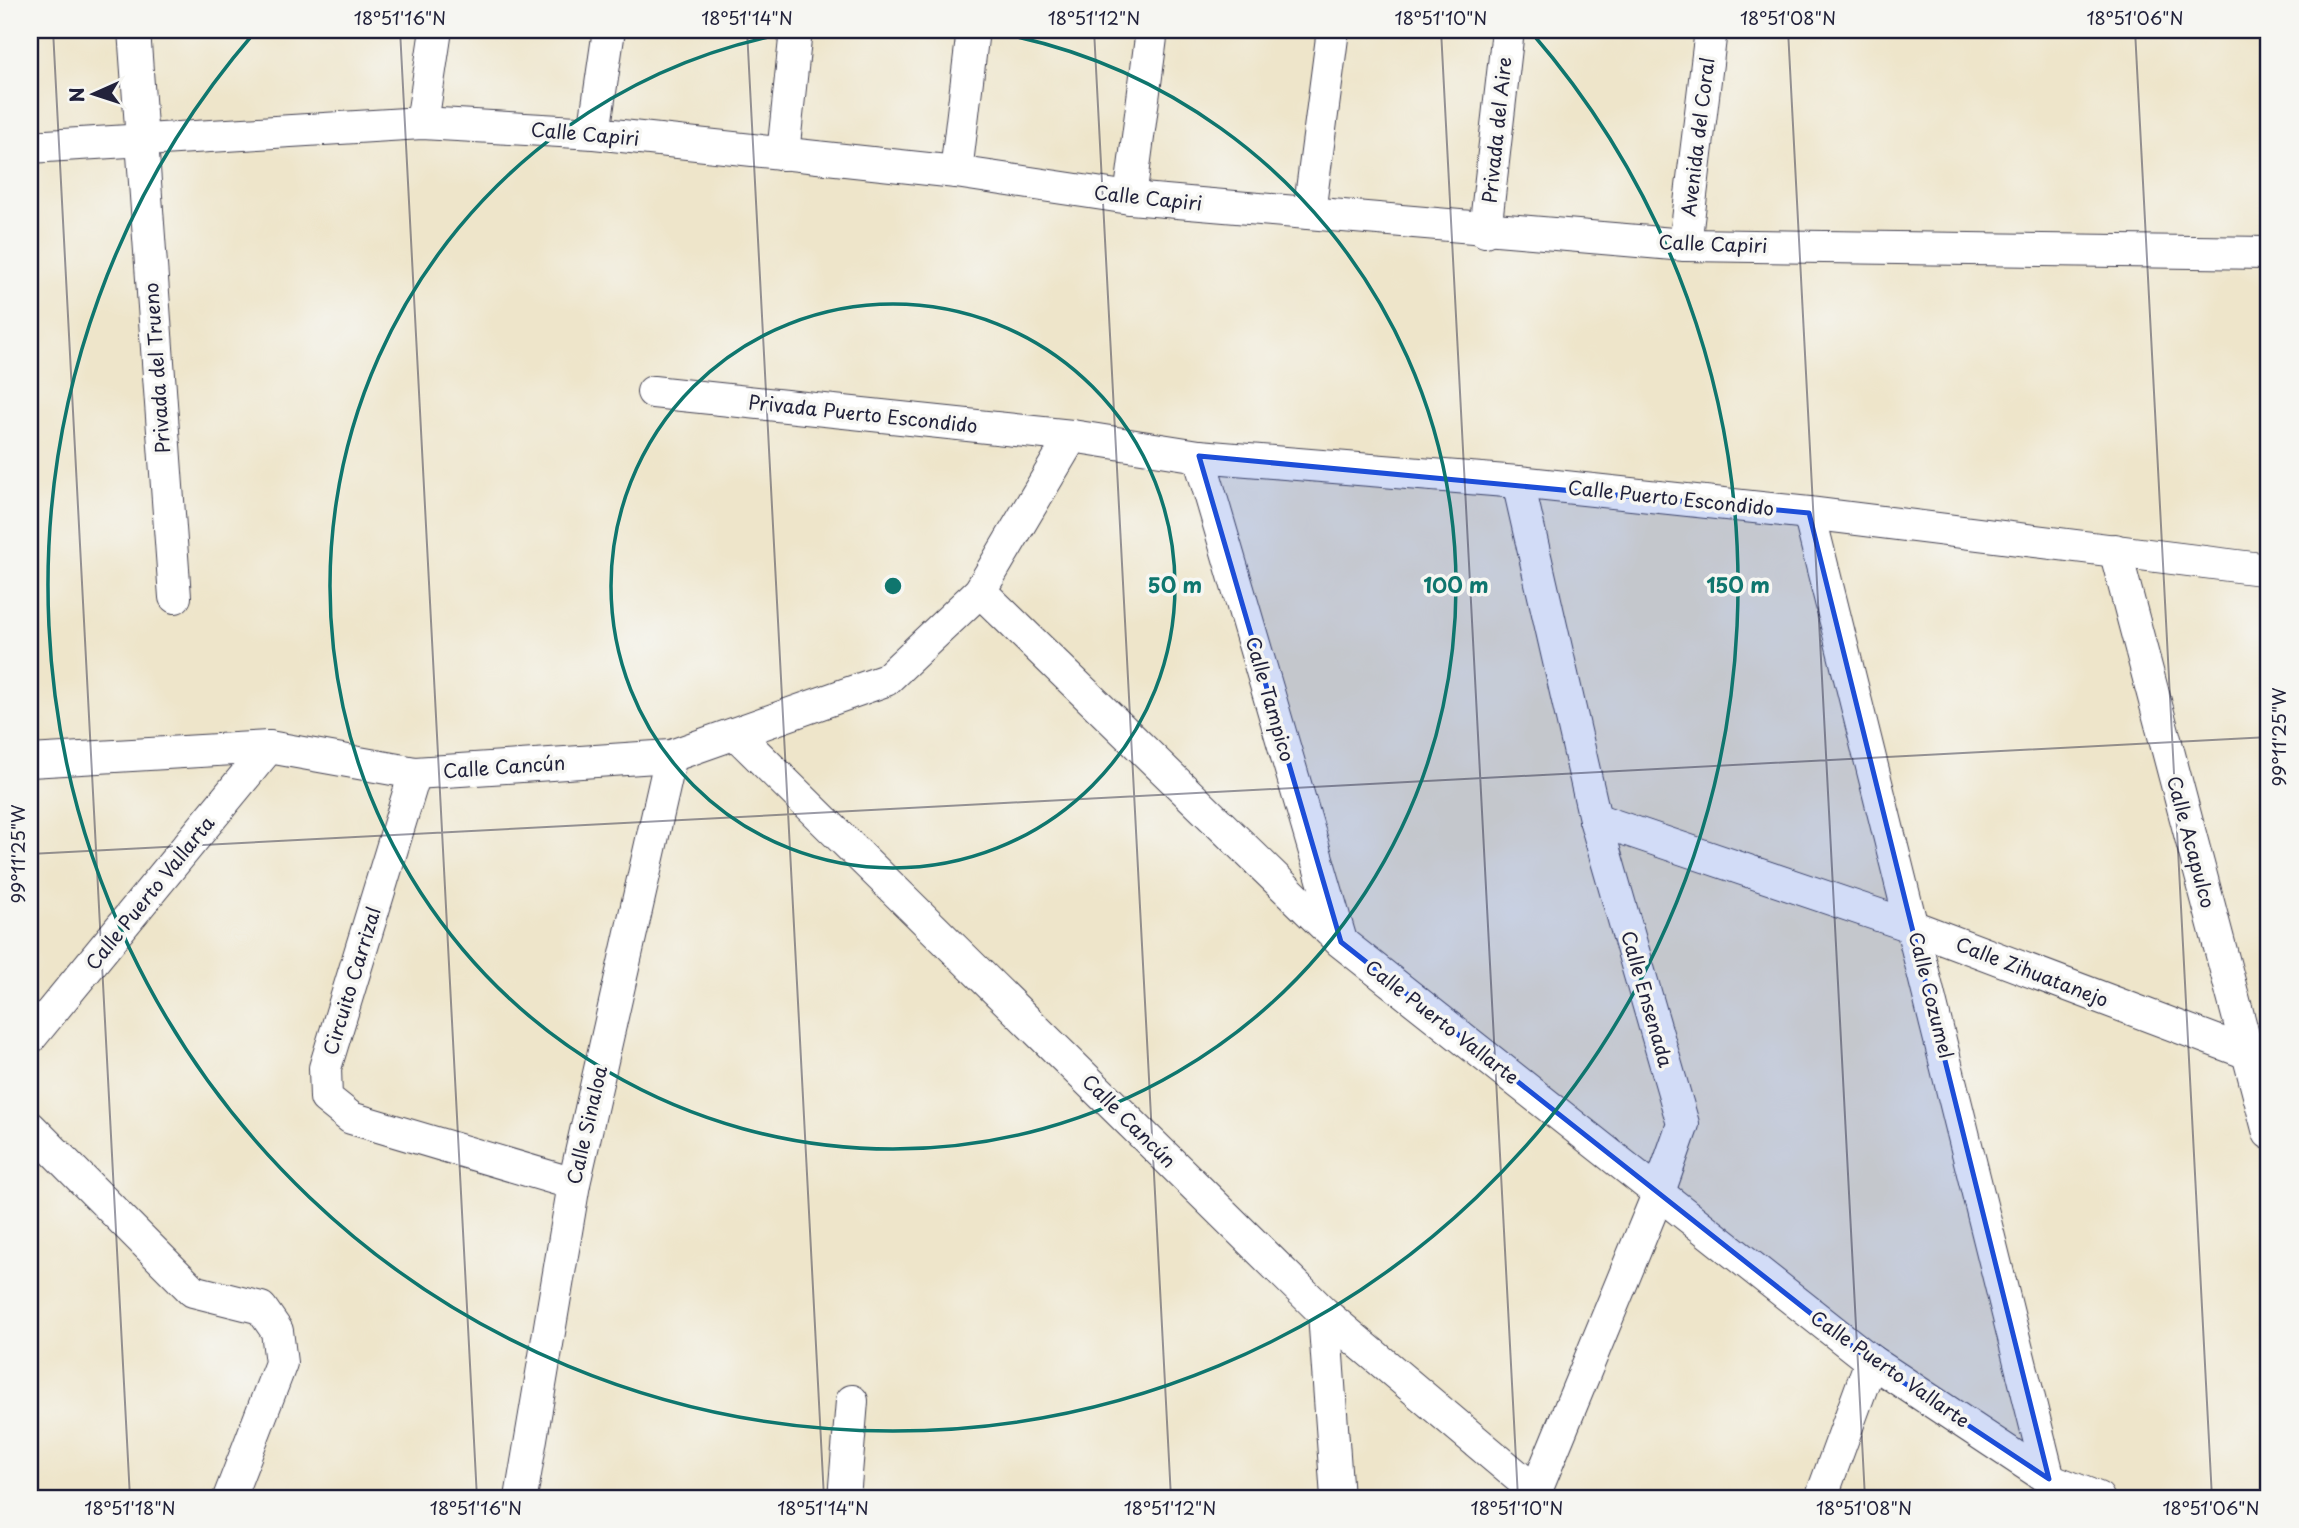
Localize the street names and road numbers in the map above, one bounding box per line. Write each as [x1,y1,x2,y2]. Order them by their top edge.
street label: Privada del Aire [1474,55,1518,204]
street label: Avenida del Coral [1673,56,1721,218]
street label: Calle Capiri [530,114,641,152]
street label: Calle Capiri [1093,177,1204,217]
street label: Calle Capiri [1658,227,1768,259]
street label: Privada del Trueno [136,282,176,454]
street label: Privada Puerto Escondido [747,387,979,439]
street label: Calle Puerto Escondido [1567,472,1776,522]
street label: Calle Tampico [1240,633,1302,765]
street label: Calle Cancún [442,748,566,784]
street label: Calle Acapulco [2161,772,2223,911]
street label: Calle Puerto Vallarta [78,809,220,975]
street label: Circuito Carrizal [315,903,387,1058]
street label: Calle Ensenada [1615,927,1681,1070]
street label: Calle Cozumel [1903,929,1961,1061]
street label: Calle Zihuatanejo [1952,929,2113,1013]
street label: Calle Puerto Vallarte [1360,952,1525,1090]
street label: Calle Sinaloa [559,1063,613,1187]
street label: Calle Cancún [1077,1067,1183,1173]
street label: Calle Puerto Vallarte [1805,1303,1976,1434]

